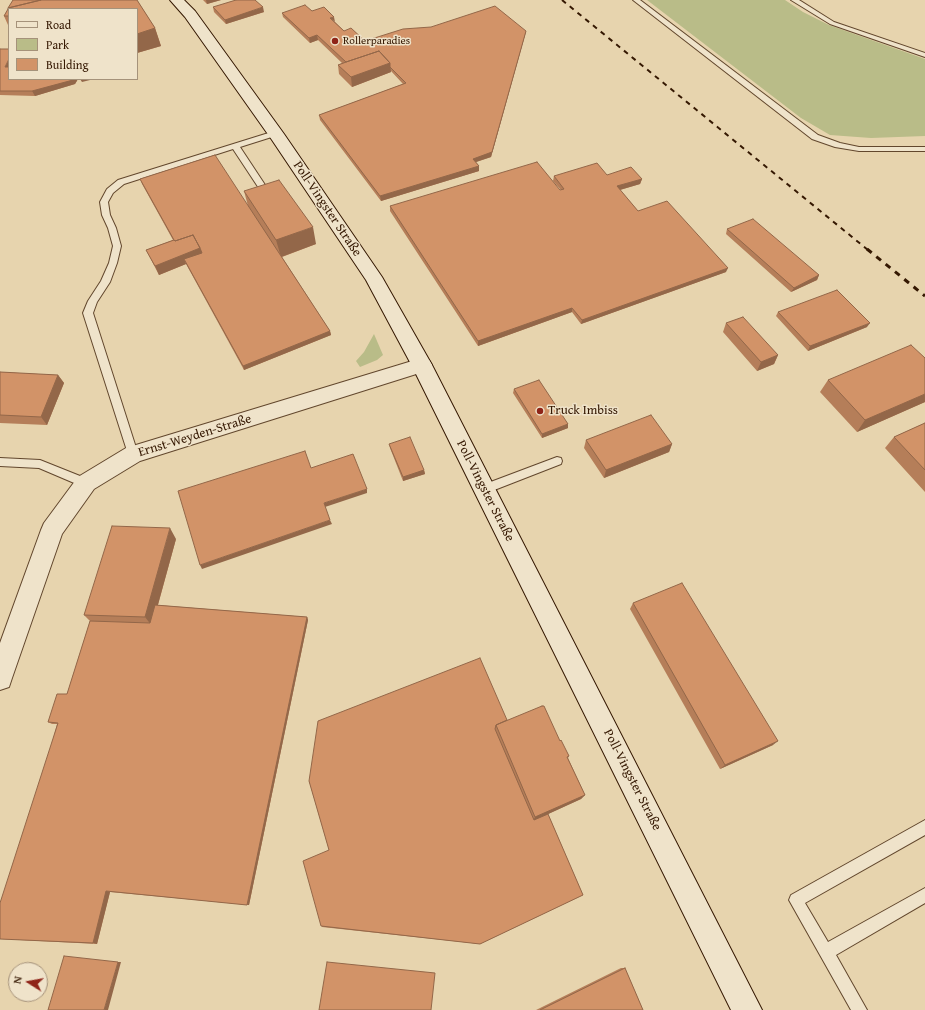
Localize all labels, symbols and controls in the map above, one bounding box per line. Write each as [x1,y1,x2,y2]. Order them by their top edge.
legend [8,8,138,80]
text: Road [46,16,71,33]
place label: Rollerparadies [343,34,410,48]
text: Park [46,36,69,53]
marker: Rollerparadies [330,36,340,46]
text: Building [46,56,89,73]
street label: Poll-Vingster Straße [289,158,365,260]
place label: Truck Imbiss [548,403,618,419]
marker: Truck Imbiss [535,406,545,416]
street label: Ernst-Weyden-Straße [137,411,253,461]
street label: Poll-Vingster Straße [453,438,517,544]
street label: Poll-Vingster Straße [600,727,664,833]
north arrow [8,962,48,1002]
text: N [9,975,26,985]

